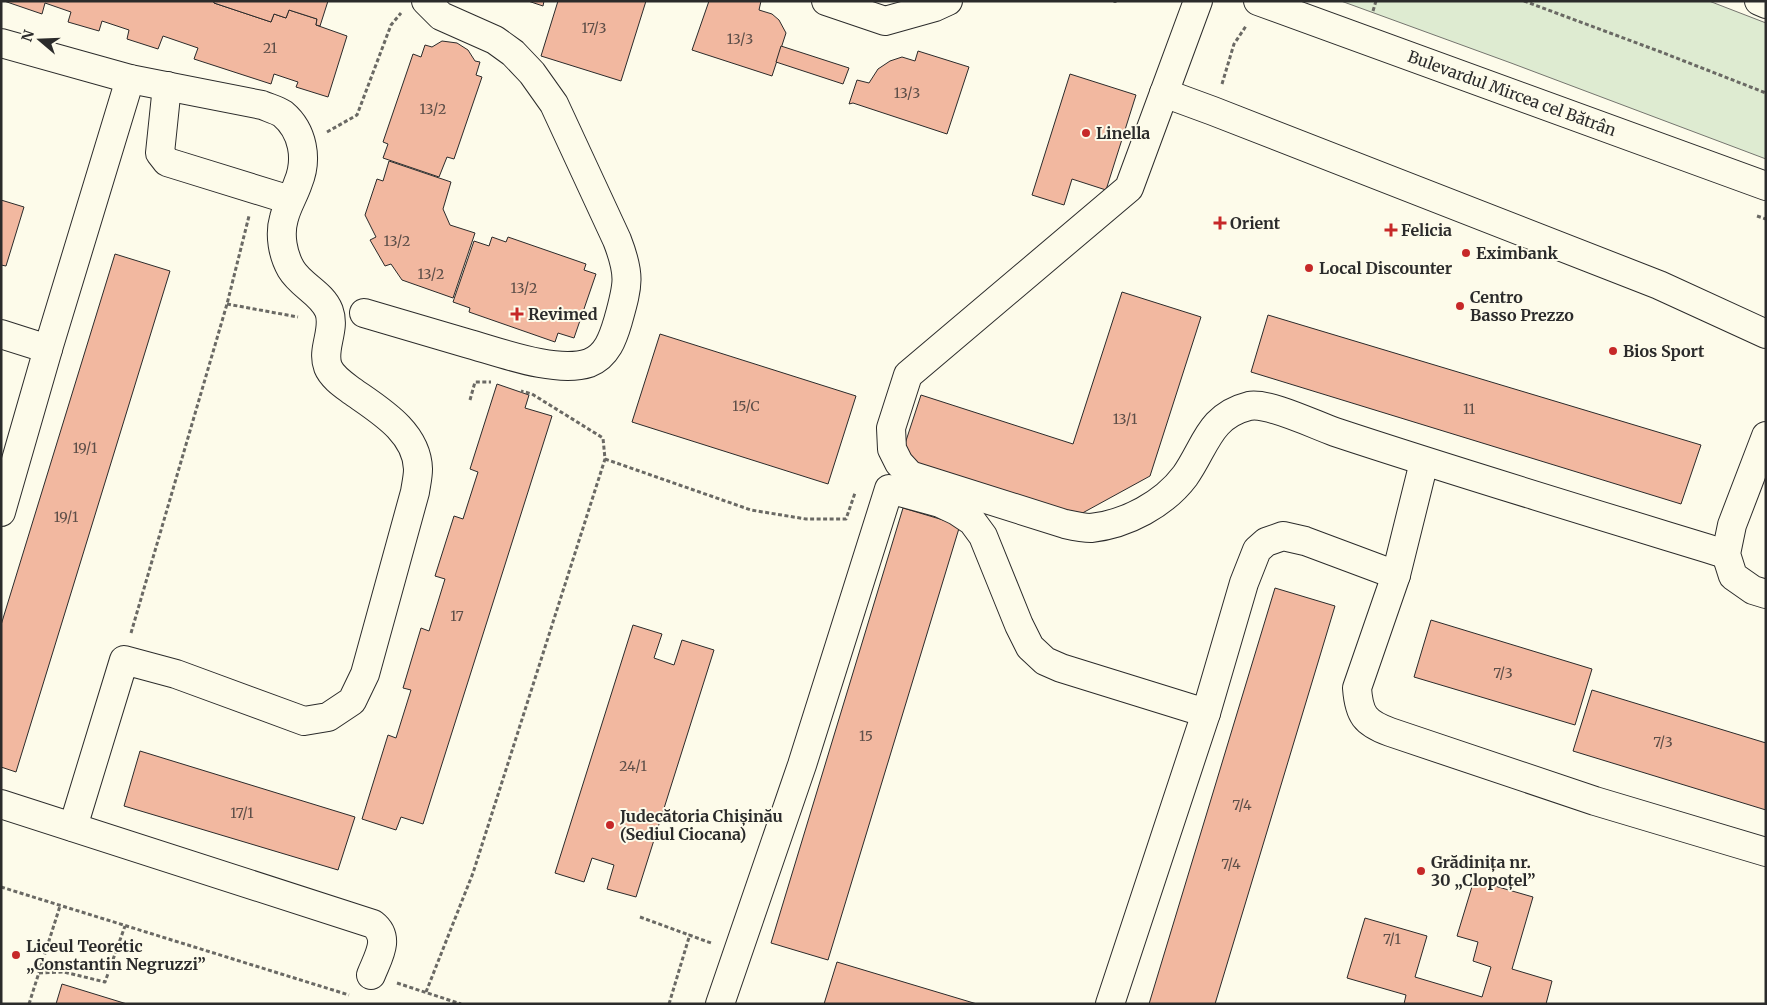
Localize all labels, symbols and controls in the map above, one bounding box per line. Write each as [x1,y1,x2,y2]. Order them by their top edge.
north arrow [15,15,65,65]
house number: 17/3 [581,19,607,37]
text: N [17,28,38,44]
house number: 13/3 [727,30,753,48]
house number: 21 [263,39,277,57]
street label: Bulevardul Mircea cel Bătrân [1405,46,1619,140]
house number: 13/3 [894,84,920,102]
house number: 13/2 [420,100,446,118]
place label: Linella [1096,123,1150,143]
marker: Linella [1080,127,1092,139]
place label: Orient [1230,213,1281,233]
marker: Orient [1214,217,1226,229]
place label: Felicia [1401,220,1452,240]
marker: Felicia [1385,224,1397,236]
house number: 13/2 [384,232,410,250]
place label: Eximbank [1476,243,1559,263]
marker: Eximbank [1460,247,1472,259]
place label: Local Discounter [1319,258,1453,278]
marker: Local Discounter [1303,262,1315,274]
house number: 13/2 [418,265,444,283]
house number: 13/2 [511,279,537,297]
place label: Centro Basso Prezzo [1470,287,1574,325]
marker: Centro Basso Prezzo [1454,300,1466,312]
place label: Revimed [528,304,598,324]
marker: Revimed [510,307,524,321]
place label: Bios Sport [1623,341,1705,361]
marker: Bios Sport [1607,345,1619,357]
house number: 15/C [732,397,760,415]
house number: 11 [1463,400,1475,418]
house number: 13/1 [1113,410,1137,428]
house number: 19/1 [73,439,97,457]
house number: 19/1 [54,508,78,526]
house number: 17 [450,607,464,625]
house number: 7/3 [1493,664,1513,682]
house number: 15 [859,727,873,745]
house number: 7/3 [1653,733,1673,751]
house number: 24/1 [619,757,647,775]
house number: 7/4 [1232,796,1252,814]
house number: 17/1 [230,804,254,822]
place label: Judecătoria Chișinău (Sediul Ciocana) [619,806,783,844]
marker: Judecătoria Chișinău (Sediul Ciocana) [604,819,616,831]
place label: Grădinița nr. 30 „Clopoțel” [1431,852,1535,890]
house number: 7/4 [1221,855,1241,873]
marker: Grădinița nr. 30 „Clopoțel” [1415,865,1427,877]
house number: 7/1 [1383,930,1401,948]
place label: Liceul Teoretic „Constantin Negruzzi” [26,936,206,974]
marker: Liceul Teoretic „Constantin Negruzzi” [10,949,22,961]

